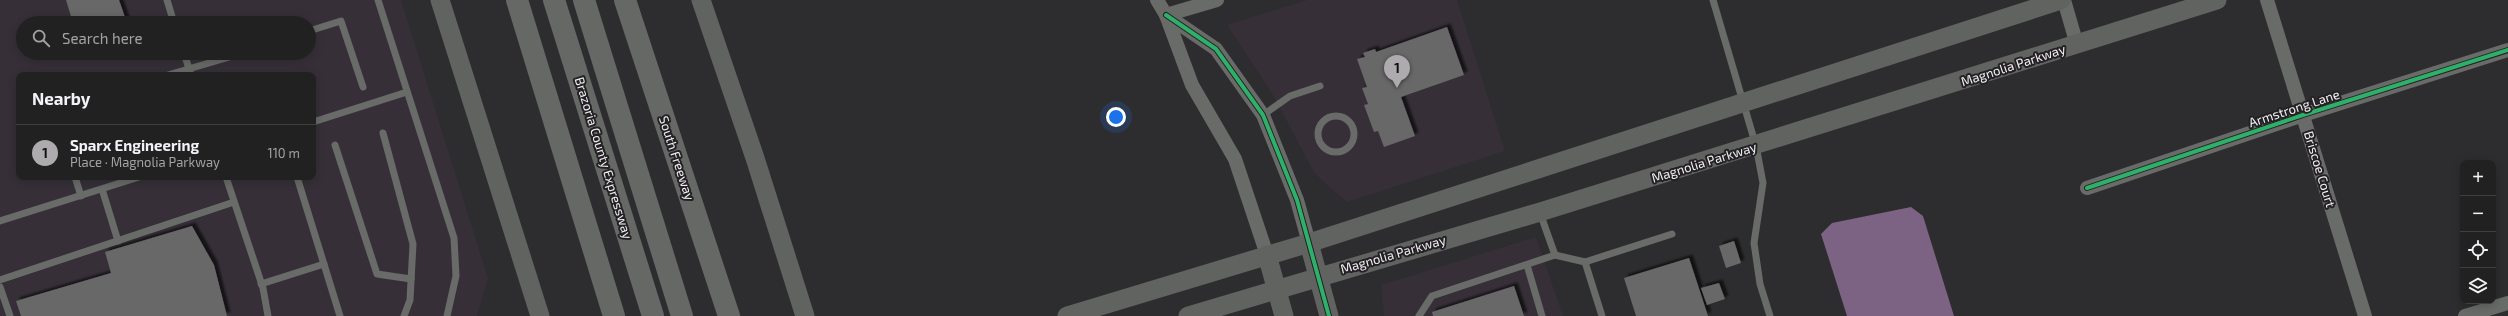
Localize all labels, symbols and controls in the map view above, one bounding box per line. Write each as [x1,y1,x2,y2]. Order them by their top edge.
search box [16,16,316,60]
icon: search [30,27,52,49]
text: Search here [62,29,143,47]
street label: Magnolia Parkway [1959,40,2067,89]
pin: 1 [1384,55,1410,88]
street label: Brazoria County Expressway [572,75,636,241]
street label: Armstrong Lane [2246,86,2342,130]
text: Nearby [32,88,90,108]
your location [1106,107,1126,127]
street label: South Freeway [656,114,698,202]
street label: Briscoe Court [2301,129,2339,209]
text: Sparx Engineering [70,136,199,154]
street label: Magnolia Parkway [1649,138,1759,186]
text: 1 [42,145,48,161]
text: 110 m [268,145,300,161]
text: Place · Magnolia Parkway [70,154,220,170]
map controls [2460,160,2496,304]
button: + [2460,160,2496,196]
button: − [2460,196,2496,232]
street label: Magnolia Parkway [1338,231,1448,277]
button: locate [2460,232,2496,268]
button: layers [2460,268,2496,304]

